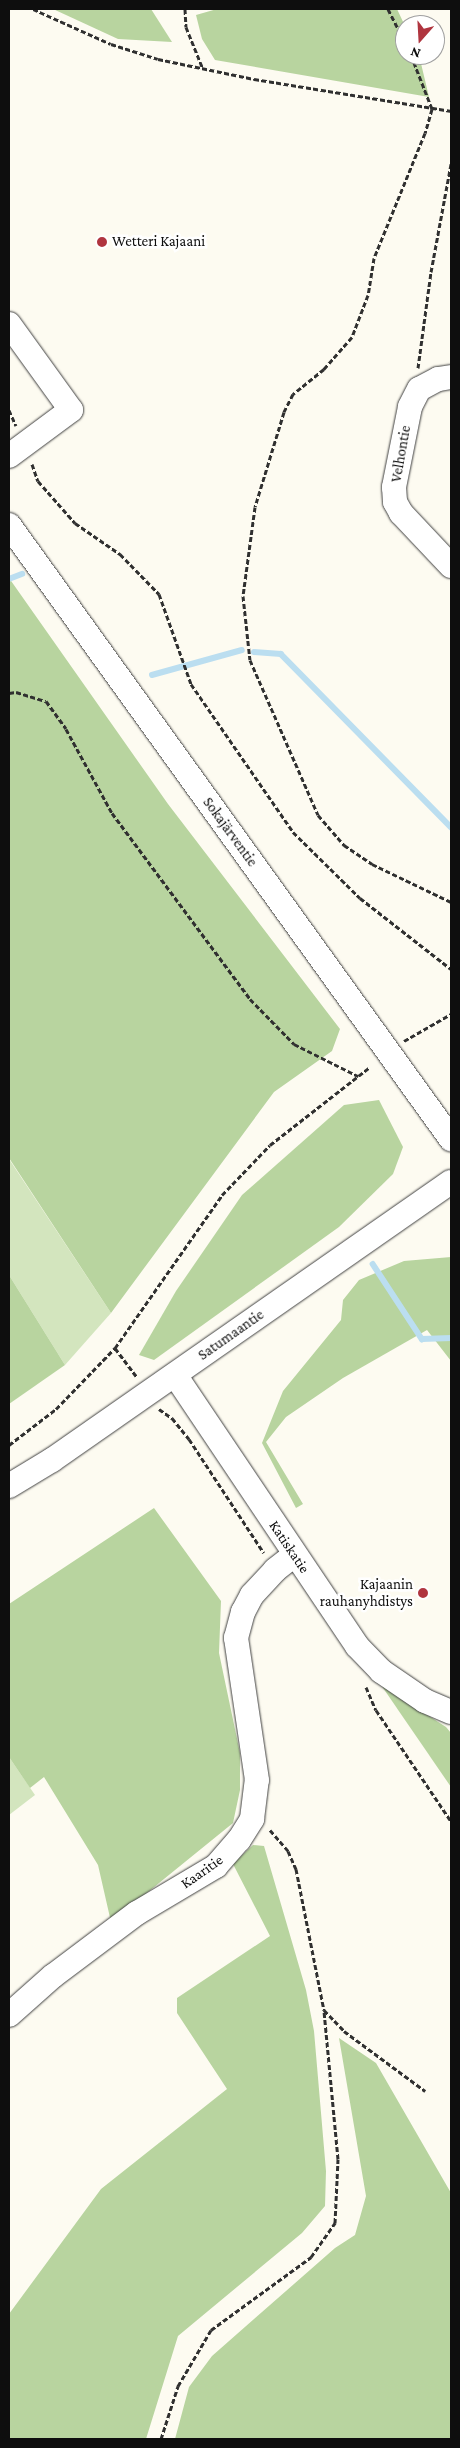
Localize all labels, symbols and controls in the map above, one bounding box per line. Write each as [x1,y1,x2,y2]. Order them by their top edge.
north arrow [395,15,445,65]
text: N [408,44,423,62]
place label: Wetteri Kajaani [112,233,205,251]
marker: Wetteri Kajaani [96,236,108,248]
street label: Velhontie [387,424,415,484]
street label: Sokajärventie [199,794,261,870]
street label: Satumaantie [195,1306,267,1364]
street label: Katiskatie [265,1517,313,1577]
place label: Kajaanin rauhanyhdistys [320,1575,413,1610]
marker: Kajaanin rauhanyhdistys [417,1587,429,1599]
street label: Kaaritie [178,1851,226,1893]

